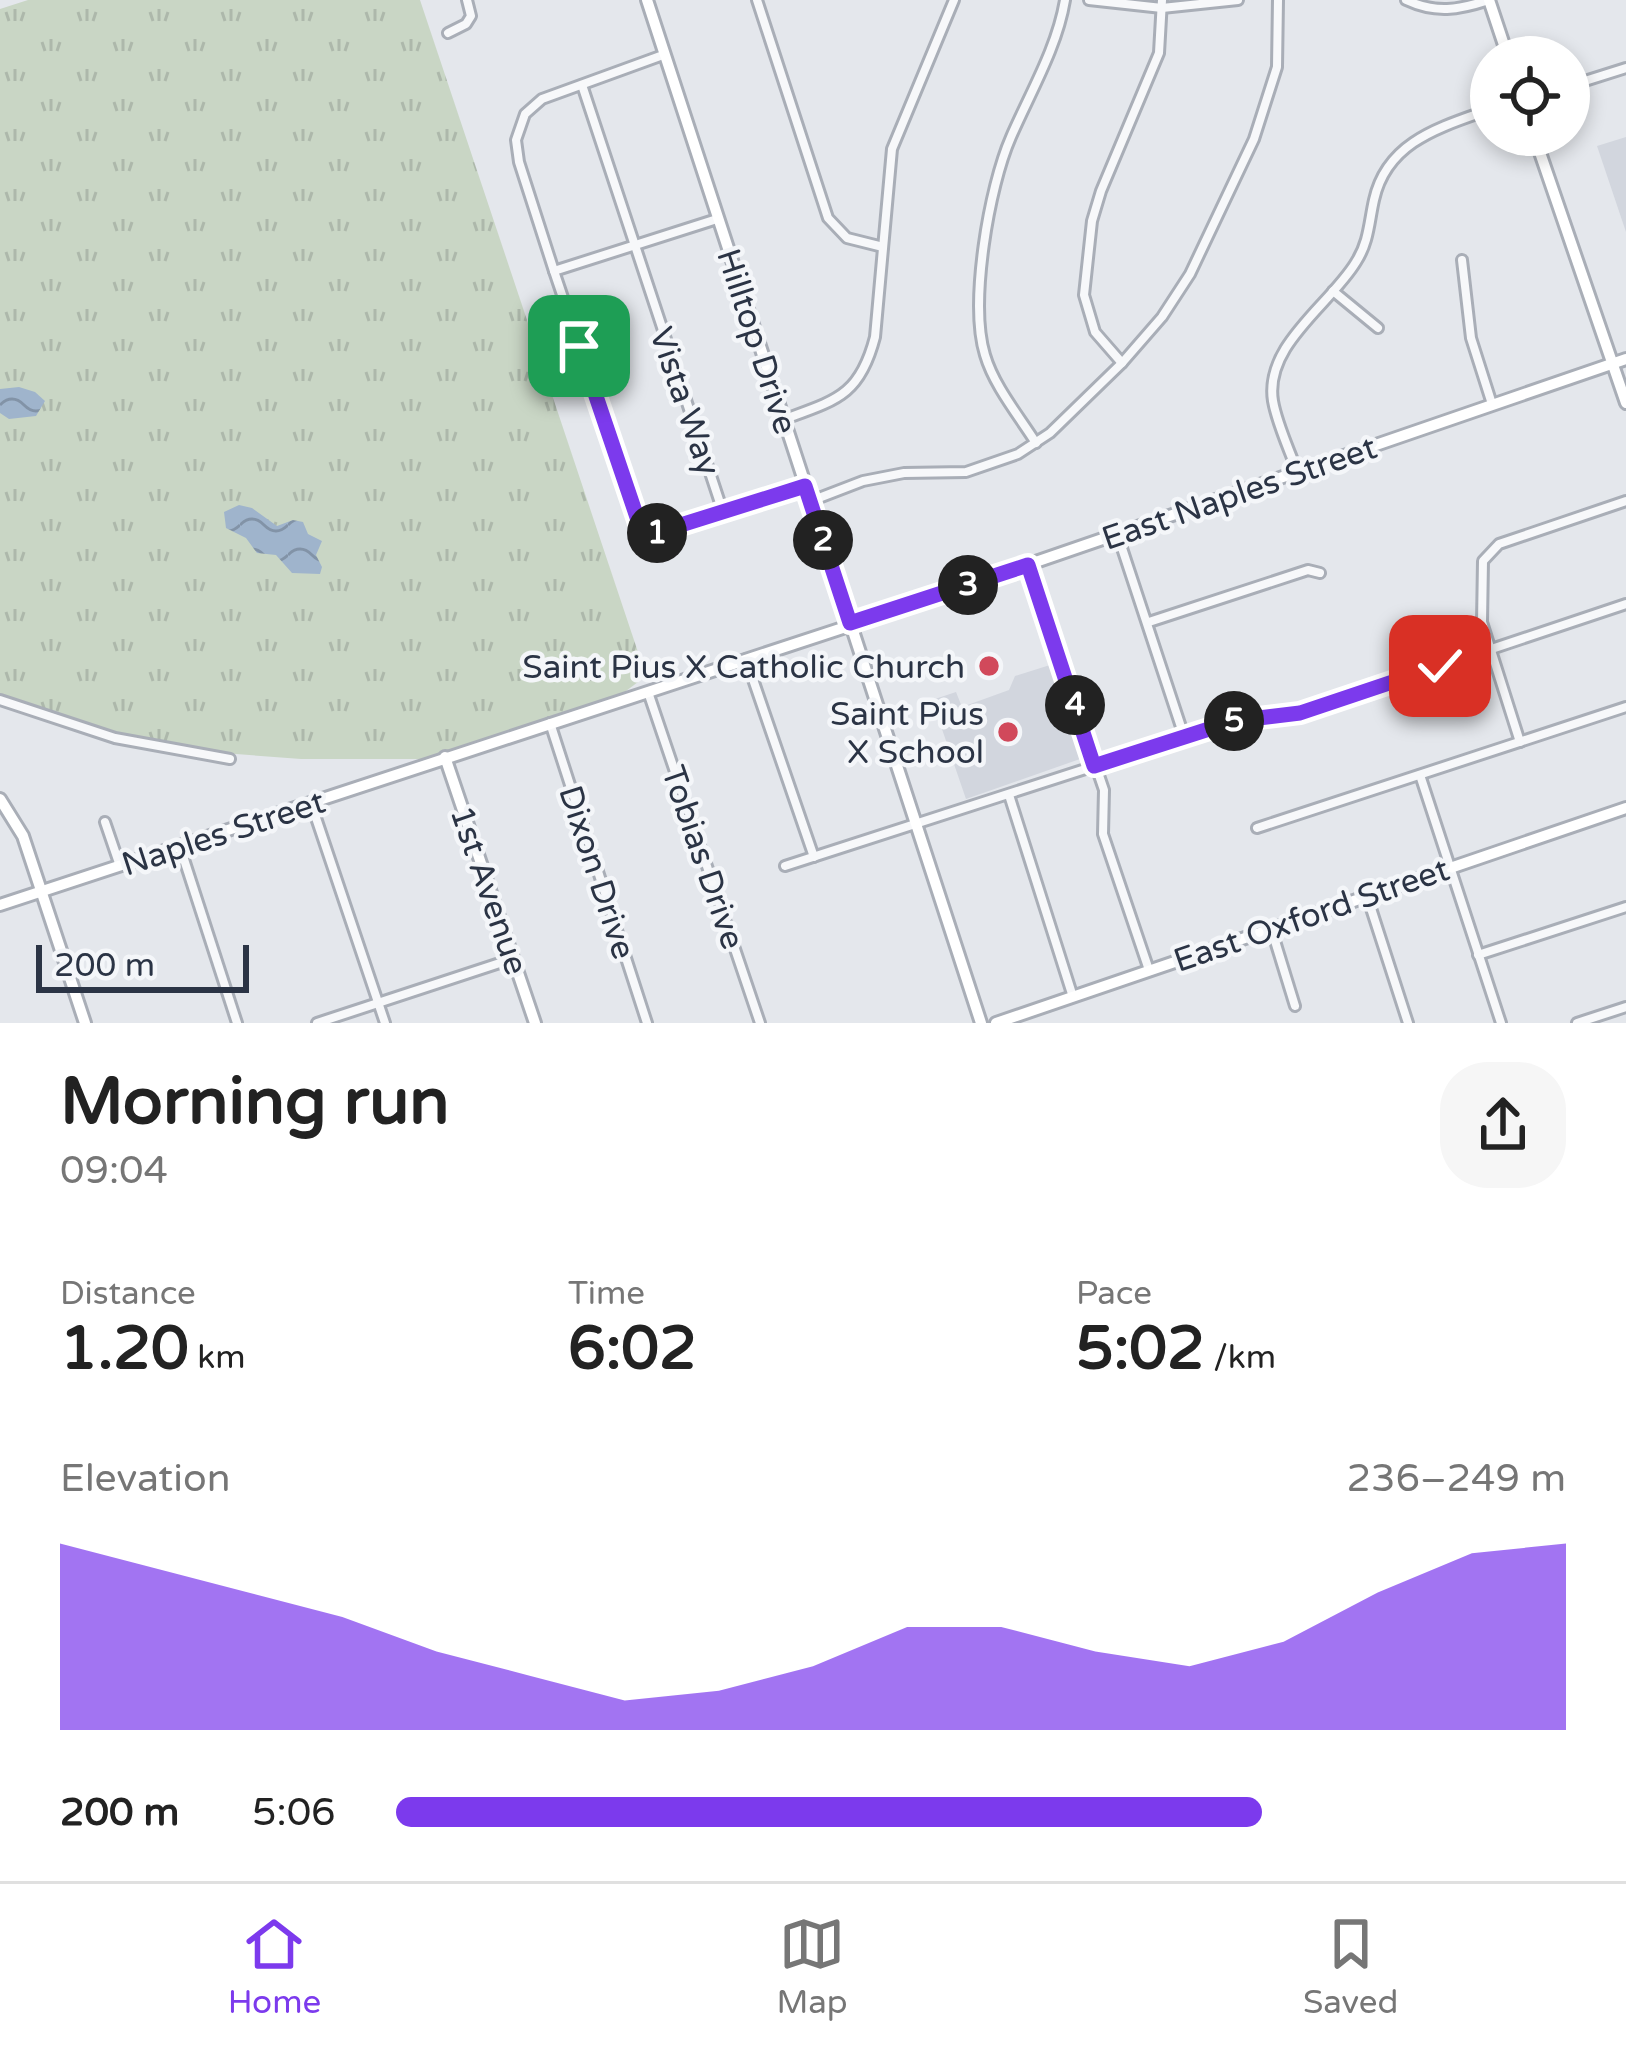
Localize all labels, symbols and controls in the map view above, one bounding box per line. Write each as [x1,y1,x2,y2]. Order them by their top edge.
map controls [1470,36,1590,156]
button: locate [1470,36,1590,156]
street label: Hilltop Drive [708,244,805,439]
pin [528,295,630,397]
icon: arrive [546,313,612,379]
street label: Vista Way [641,322,728,481]
street label: East Naples Street [1097,428,1382,559]
pin: 1 [627,503,687,563]
pin: 2 [793,510,853,570]
text: 1 [647,513,667,552]
text: 2 [813,520,833,559]
pin: 3 [938,555,998,615]
text: 3 [958,565,978,604]
pin [1389,615,1491,717]
icon: check [1407,633,1473,699]
place label: Saint Pius X Catholic Church [522,648,965,687]
marker: Saint Pius X Catholic Church [976,653,1002,679]
pin: 4 [1045,675,1105,735]
text: 4 [1065,685,1085,724]
pin: 5 [1204,691,1264,751]
place label: Saint Pius X School [830,695,984,772]
text: 5 [1224,701,1244,740]
marker: Saint Pius X School [995,719,1021,745]
street label: Tobias Drive [653,761,752,954]
street label: Dixon Drive [550,781,643,964]
street label: Naples Street [117,782,330,885]
street label: 1st Avenue [442,801,536,980]
street label: East Oxford Street [1169,850,1454,981]
scale bar [36,939,249,992]
text: 200 m [54,946,155,985]
text: Morning run [60,1062,450,1142]
button: share [1440,1062,1566,1188]
text: 09:04 [60,1147,168,1194]
text: Distance [60,1274,196,1313]
text: Time [568,1274,645,1313]
text: Pace [1076,1274,1152,1313]
text: 1.20 [60,1313,189,1385]
text: 6:02 [568,1313,697,1385]
text: 5:02 [1076,1313,1205,1385]
text: km [189,1338,246,1377]
text: /km [1205,1338,1276,1377]
text: Elevation [60,1455,230,1502]
text: 236–249 m [1346,1455,1566,1502]
text: 200 m [60,1789,179,1836]
text: 5:06 [252,1789,336,1836]
tab: Home [228,1911,321,2022]
tab: Map [776,1911,848,2022]
tab: Saved [1303,1911,1398,2022]

